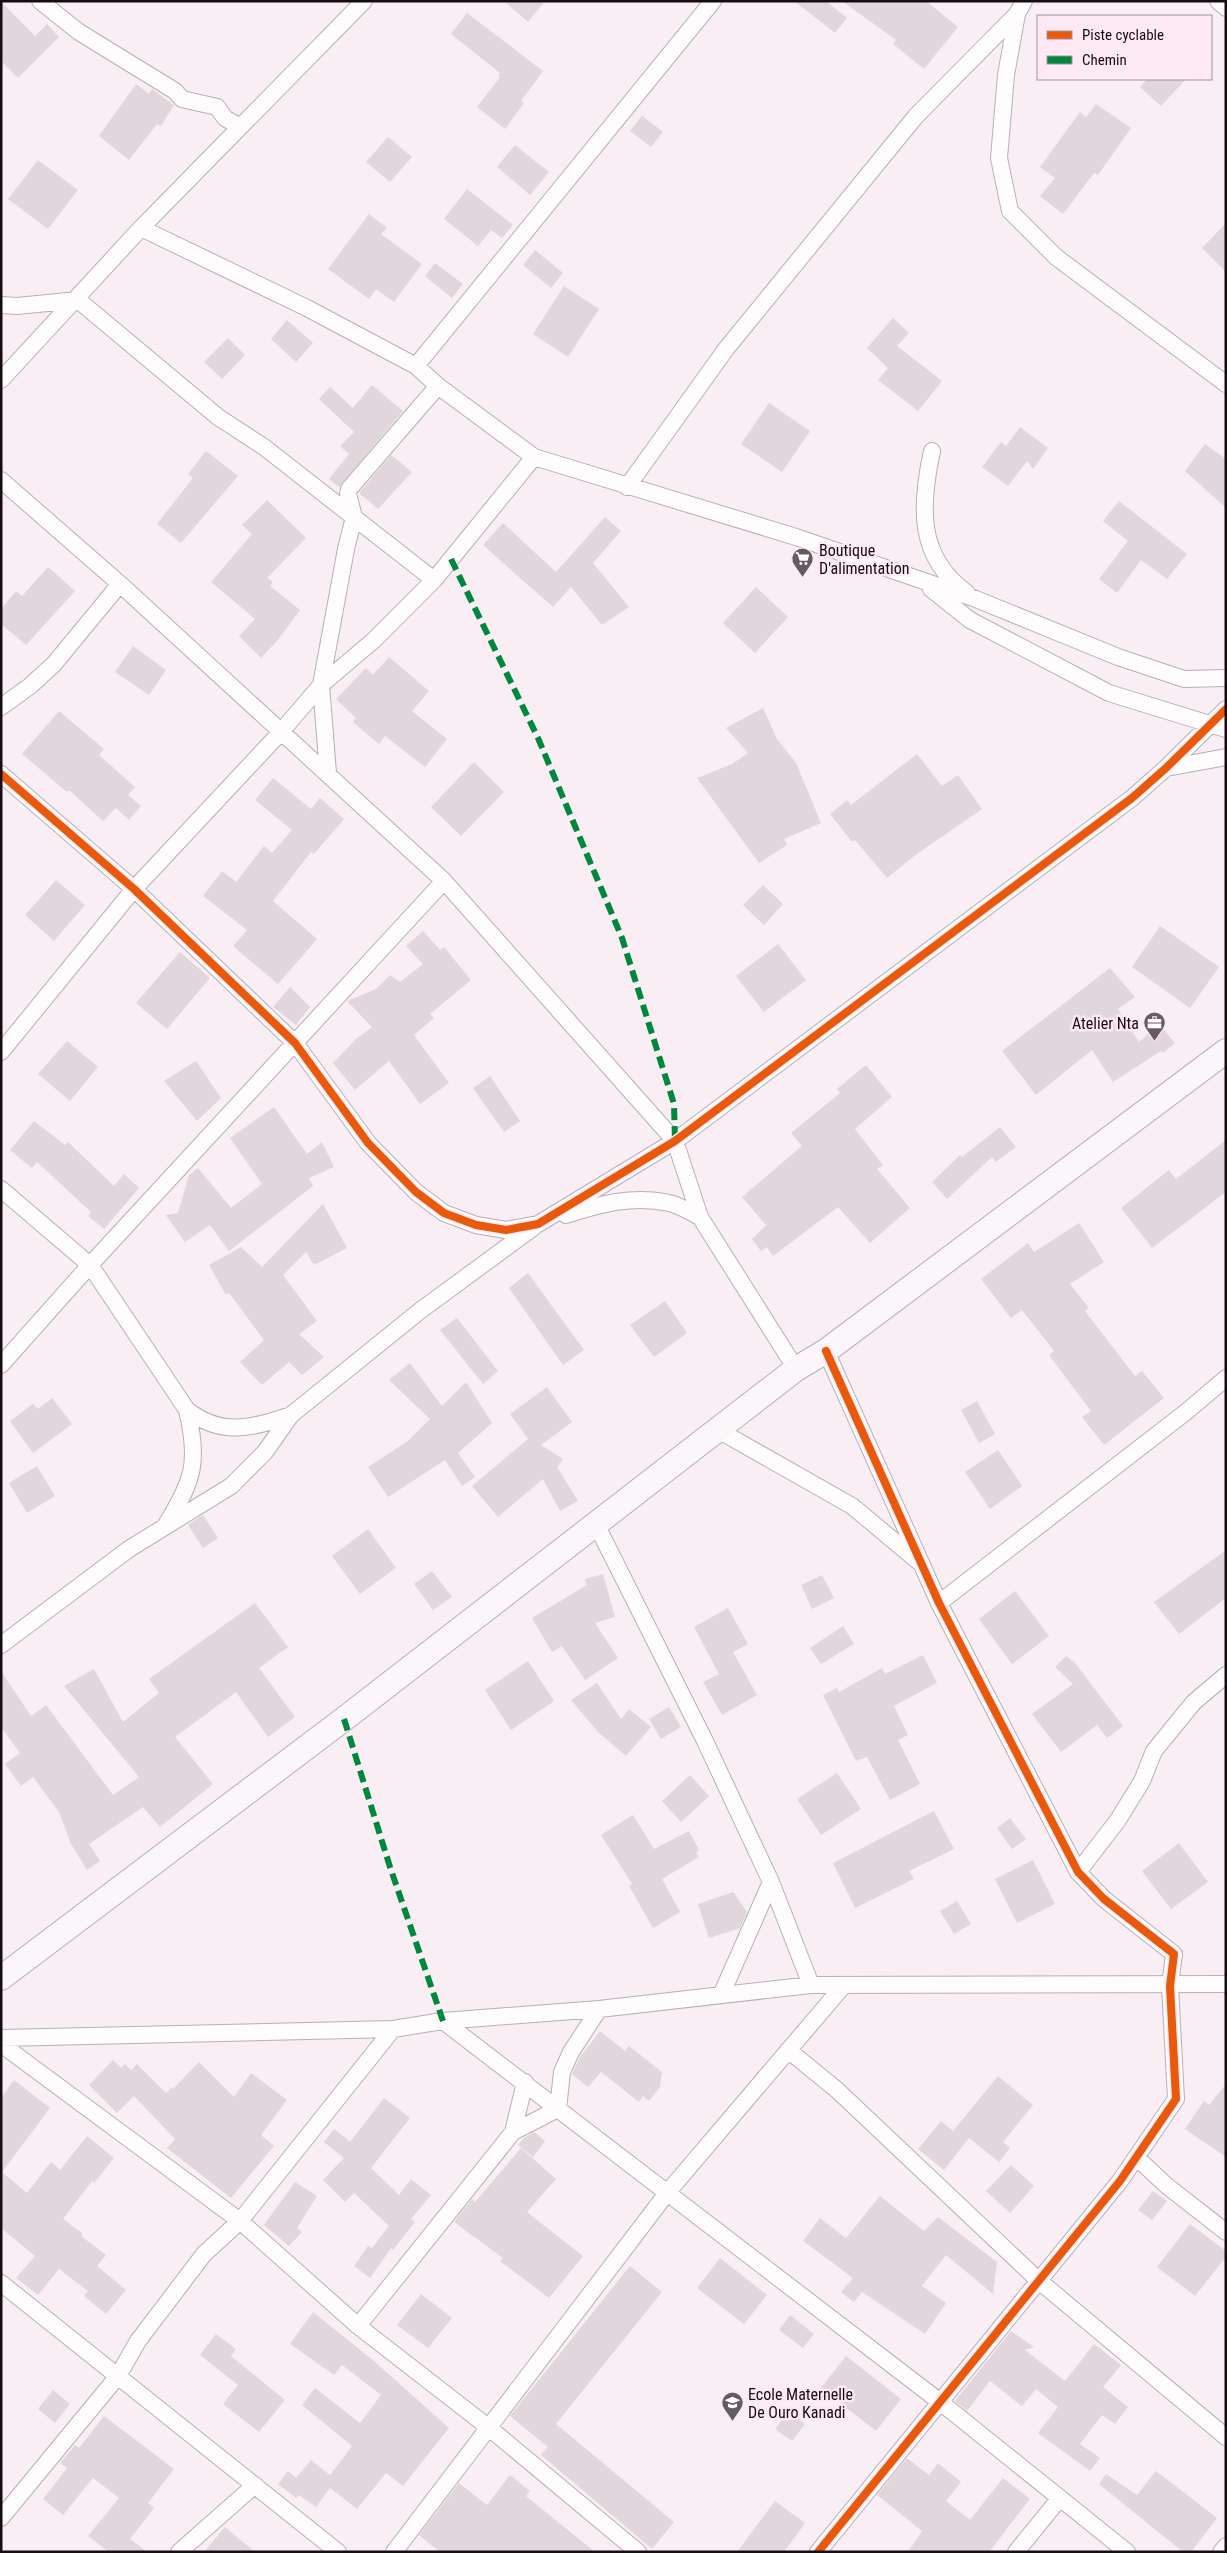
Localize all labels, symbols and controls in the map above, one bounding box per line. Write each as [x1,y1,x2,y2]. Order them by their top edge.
legend [1037,15,1212,80]
text: Piste cyclable [1082,26,1164,44]
text: Chemin [1082,51,1127,69]
place label: Boutique D'alimentation [819,541,909,578]
supermarket icon: Boutique D'alimentation [791,547,815,578]
office icon: Atelier Nta [1143,1011,1167,1042]
place label: Atelier Nta [1072,1014,1139,1033]
place label: Ecole Maternelle De Ouro Kanadi [748,2385,853,2422]
school or university icon: Ecole Maternelle De Ouro Kanadi [720,2391,744,2422]

